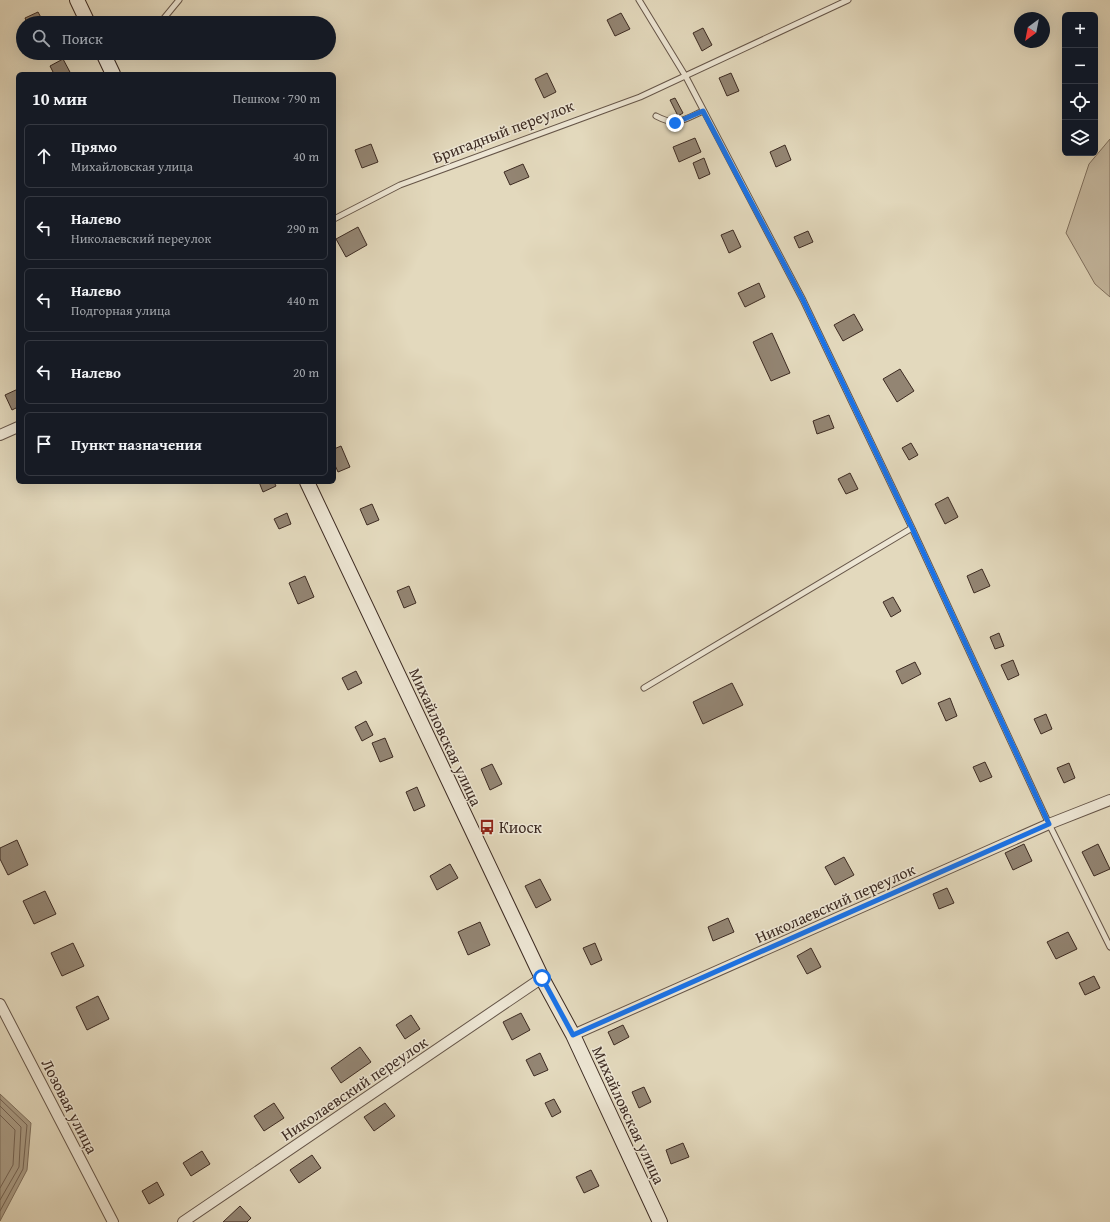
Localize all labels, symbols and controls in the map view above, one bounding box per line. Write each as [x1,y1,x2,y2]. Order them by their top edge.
north arrow [1014,12,1050,48]
map controls [1062,12,1098,156]
button: + [1062,12,1098,48]
search box [16,16,336,60]
icon: search [30,27,52,49]
text: Поиск [62,28,103,49]
button: − [1062,48,1098,84]
button: locate [1062,84,1098,120]
text: 10 мин [32,86,87,111]
text: Пешком · 790 m [233,89,320,108]
street label: Бригадный переулок [429,93,578,169]
route end [666,114,684,132]
button: layers [1062,120,1098,156]
text: Прямо [71,136,117,157]
icon: ahead [33,145,55,167]
text: 40 m [293,147,319,166]
text: Михайловская улица [71,157,193,176]
text: Налево [71,208,121,229]
icon: left [33,217,55,239]
text: 290 m [287,219,319,238]
text: Николаевский переулок [71,229,211,248]
text: Налево [71,280,121,301]
icon: left [33,289,55,311]
text: 440 m [287,291,319,310]
text: Подгорная улица [71,301,171,320]
icon: left [33,361,55,383]
text: Налево [71,362,121,383]
text: 20 m [293,363,319,382]
icon: arrive [33,433,55,455]
text: Пункт назначения [71,434,202,455]
street label: Михайловская улица [403,664,489,810]
place label: Киоск [499,815,543,839]
bus stop icon: Киоск [478,818,496,836]
street label: Николаевский переулок [751,857,919,949]
route start [533,969,551,987]
street label: Николаевский переулок [276,1029,433,1146]
street label: Михайловская улица [586,1042,672,1188]
street label: Лозовая улица [36,1054,104,1158]

